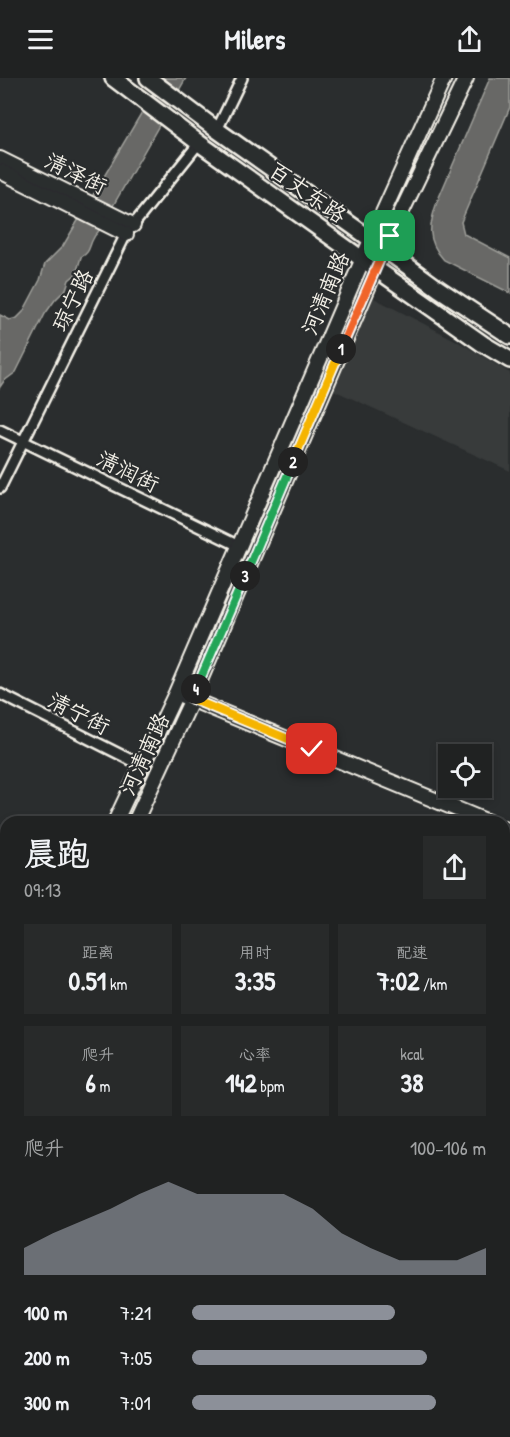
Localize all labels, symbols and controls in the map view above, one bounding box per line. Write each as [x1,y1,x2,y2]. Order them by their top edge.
text: Milers [225,21,285,57]
icon: menu [24,23,57,56]
icon: share [453,23,486,56]
street label: 清泽街 [40,145,112,201]
street label: 百丈东路 [263,154,353,230]
pin [364,210,415,261]
icon: arrive [373,219,406,252]
street label: 河清南路 [294,247,356,339]
street label: 琼宁路 [44,264,100,336]
pin: 1 [326,334,356,364]
text: 1 [338,338,344,360]
street label: 清润街 [92,443,164,499]
pin: 2 [278,447,308,477]
text: 2 [289,451,297,473]
pin: 3 [230,561,260,591]
text: 3 [241,565,249,587]
pin: 4 [181,674,211,704]
text: 4 [193,678,199,700]
street label: 清宁街 [43,685,115,741]
street label: 河清南路 [112,708,176,800]
pin [286,723,337,774]
icon: check [295,732,328,765]
map controls [438,744,492,798]
button: locate [438,744,492,798]
text: 晨跑 [24,831,90,875]
button: share [423,836,486,899]
text: 09:13 [24,876,61,903]
text: 距离 [82,941,114,963]
text: 用时 [239,941,271,963]
text: 配速 [396,941,428,963]
text: 0.51 [69,963,106,998]
text: 3:35 [235,963,275,998]
text: 7:02 [377,963,419,998]
text: km [106,973,127,995]
text: /km [419,973,447,995]
text: 爬升 [82,1043,114,1065]
text: 心率 [239,1043,271,1065]
text: kcal [400,1043,424,1065]
text: 6 [86,1065,96,1100]
text: 142 [225,1065,257,1100]
text: 38 [401,1065,423,1100]
text: m [96,1075,110,1097]
text: bpm [257,1075,285,1097]
text: 爬升 [24,1134,64,1161]
text: 100–106 m [410,1134,486,1161]
text: 100 m [24,1299,67,1326]
text: 7:21 [120,1299,151,1326]
text: 200 m [24,1344,69,1371]
text: 7:05 [120,1344,152,1371]
text: 300 m [24,1389,69,1416]
text: 7:01 [120,1389,151,1416]

